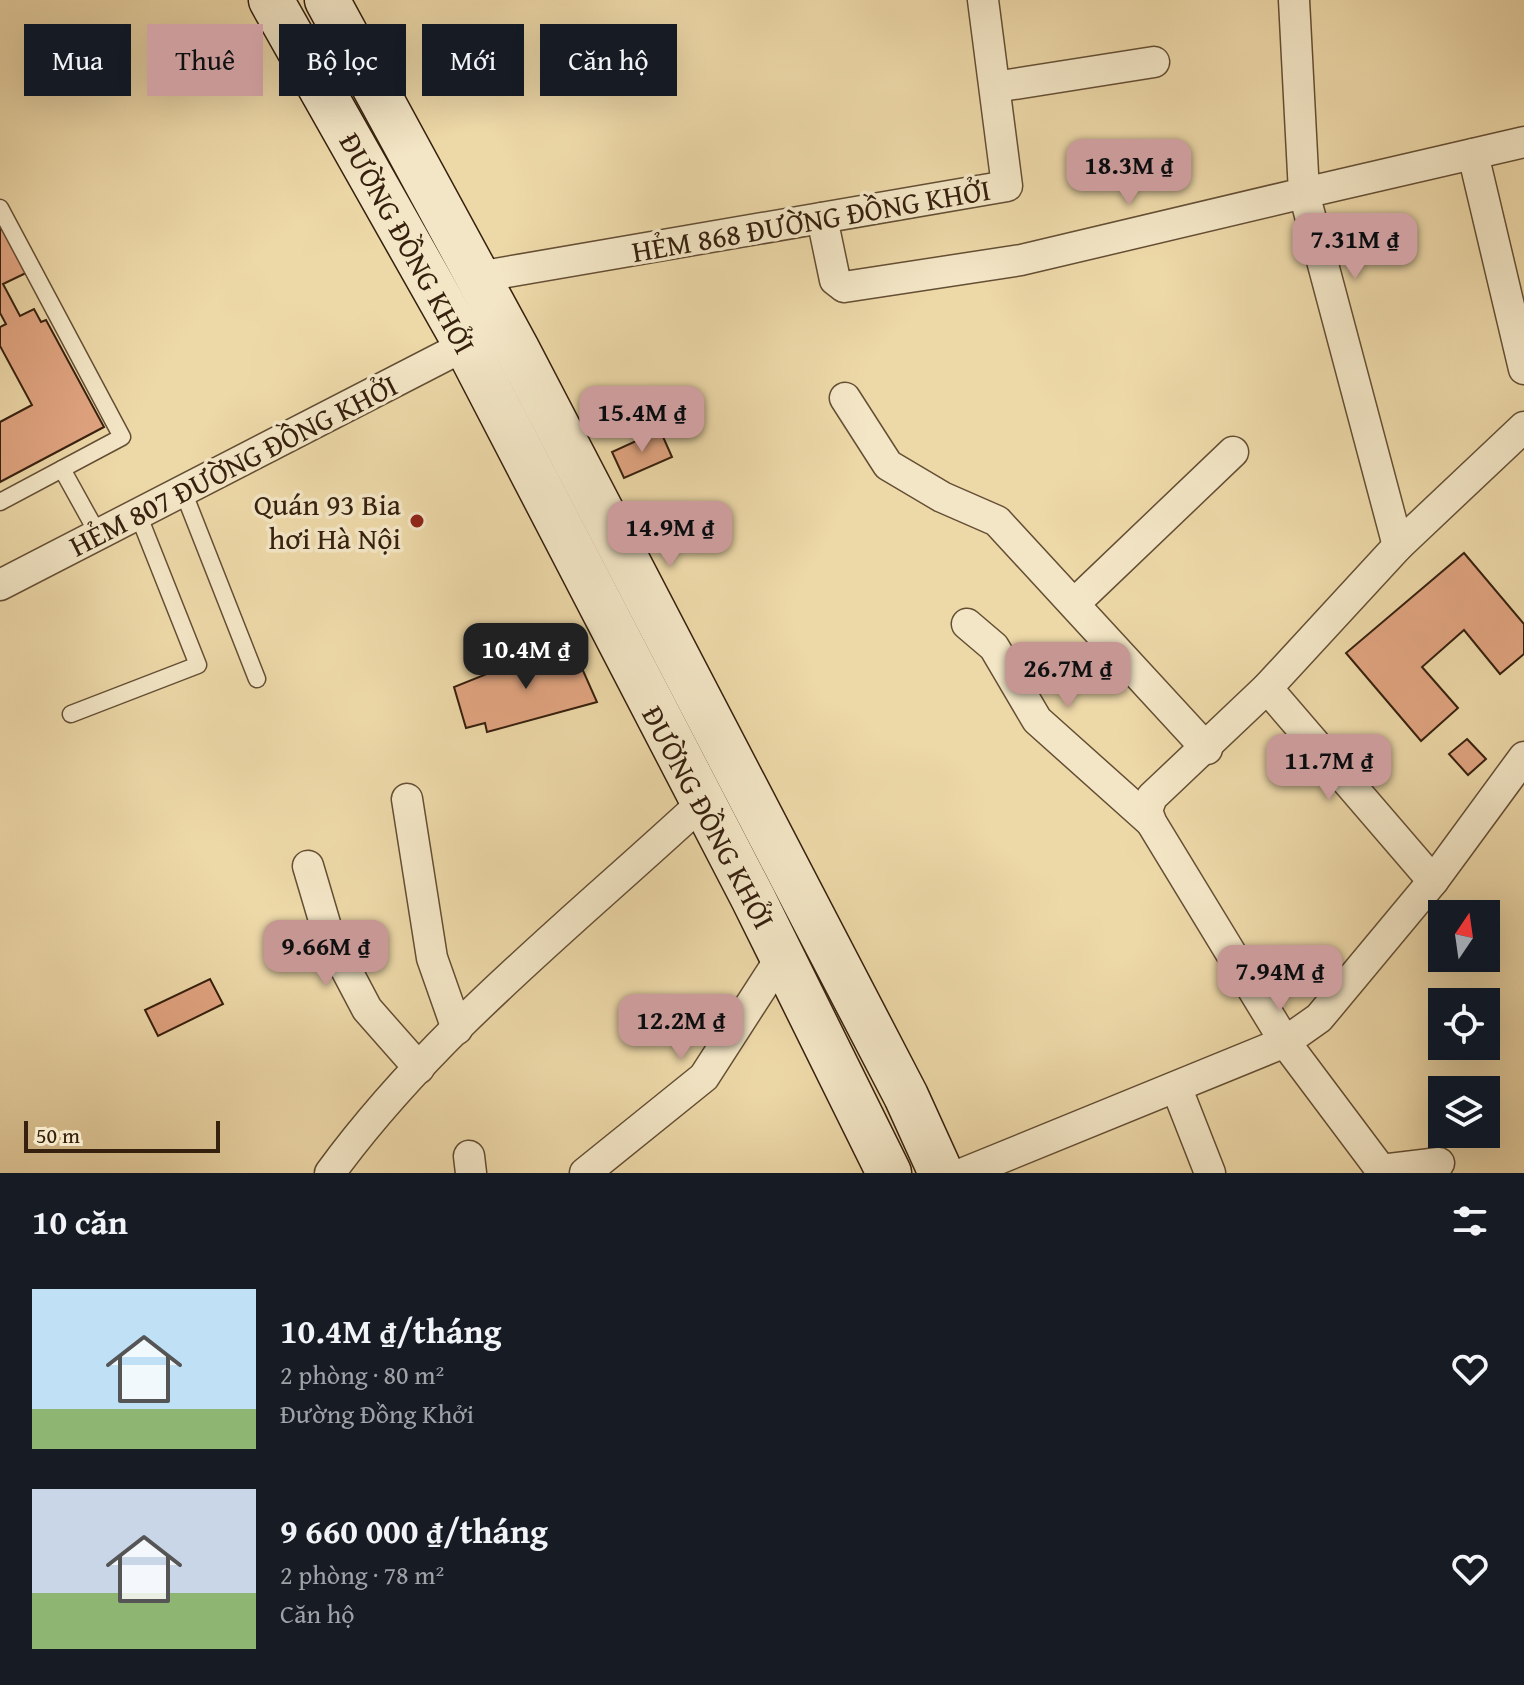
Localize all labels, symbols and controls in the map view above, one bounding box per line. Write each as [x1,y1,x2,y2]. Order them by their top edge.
chip: Mua [24,24,131,96]
chip: Thuê [147,24,263,96]
chip: Bộ lọc [279,24,406,96]
chip: Mới [422,24,524,96]
chip: Căn hộ [540,24,677,96]
street label: ĐƯỜNG ĐỒNG KHỞI [329,124,487,362]
pin: 18.3M ₫ [1055,139,1203,207]
text: 18.3M ₫ [1084,145,1174,184]
street label: HẺM 868 ĐƯỜNG ĐỒNG KHỞI [628,167,994,273]
pin: 7.31M ₫ [1281,213,1429,281]
text: 7.31M ₫ [1310,219,1400,258]
street label: HẺM 807 ĐƯỜNG ĐỒNG KHỞI [61,363,405,567]
pin: 15.4M ₫ [568,386,716,454]
text: 15.4M ₫ [597,392,687,431]
place label: Quán 93 Bia hơi Hà Nội [254,482,401,560]
pin: 14.9M ₫ [596,501,744,569]
text: 14.9M ₫ [625,507,715,546]
marker: Quán 93 Bia hơi Hà Nội [408,512,426,530]
pin: 10.4M ₫ [452,623,600,691]
text: 10.4M ₫ [481,629,571,668]
pin: 26.7M ₫ [994,642,1142,710]
text: 26.7M ₫ [1023,648,1113,687]
street label: ĐƯỜNG ĐỒNG KHỞI [632,698,786,936]
pin: 11.7M ₫ [1255,734,1403,802]
text: 11.7M ₫ [1284,740,1374,779]
north arrow [1428,900,1500,972]
map controls [1428,900,1500,1148]
pin: 9.66M ₫ [252,920,400,988]
text: 9.66M ₫ [281,926,371,965]
pin: 7.94M ₫ [1206,945,1354,1013]
text: 7.94M ₫ [1235,951,1325,990]
button: locate [1428,988,1500,1060]
pin: 12.2M ₫ [607,994,755,1062]
text: 12.2M ₫ [636,1000,726,1039]
button: layers [1428,1076,1500,1148]
scale bar [24,1117,220,1153]
text: 50 m [36,1119,80,1151]
text: 10 căn [32,1197,128,1246]
icon: filters [1448,1199,1492,1243]
text: 10.4M ₫/tháng [280,1306,501,1355]
icon: home [96,1321,192,1417]
icon: heart [1448,1347,1492,1391]
text: 2 phòng · 80 m² [280,1355,444,1394]
text: Đường Đồng Khởi [280,1394,474,1433]
text: 9 660 000 ₫/tháng [280,1506,548,1555]
icon: home [96,1521,192,1617]
icon: heart [1448,1547,1492,1591]
text: 2 phòng · 78 m² [280,1555,444,1594]
text: Căn hộ [280,1594,355,1633]

